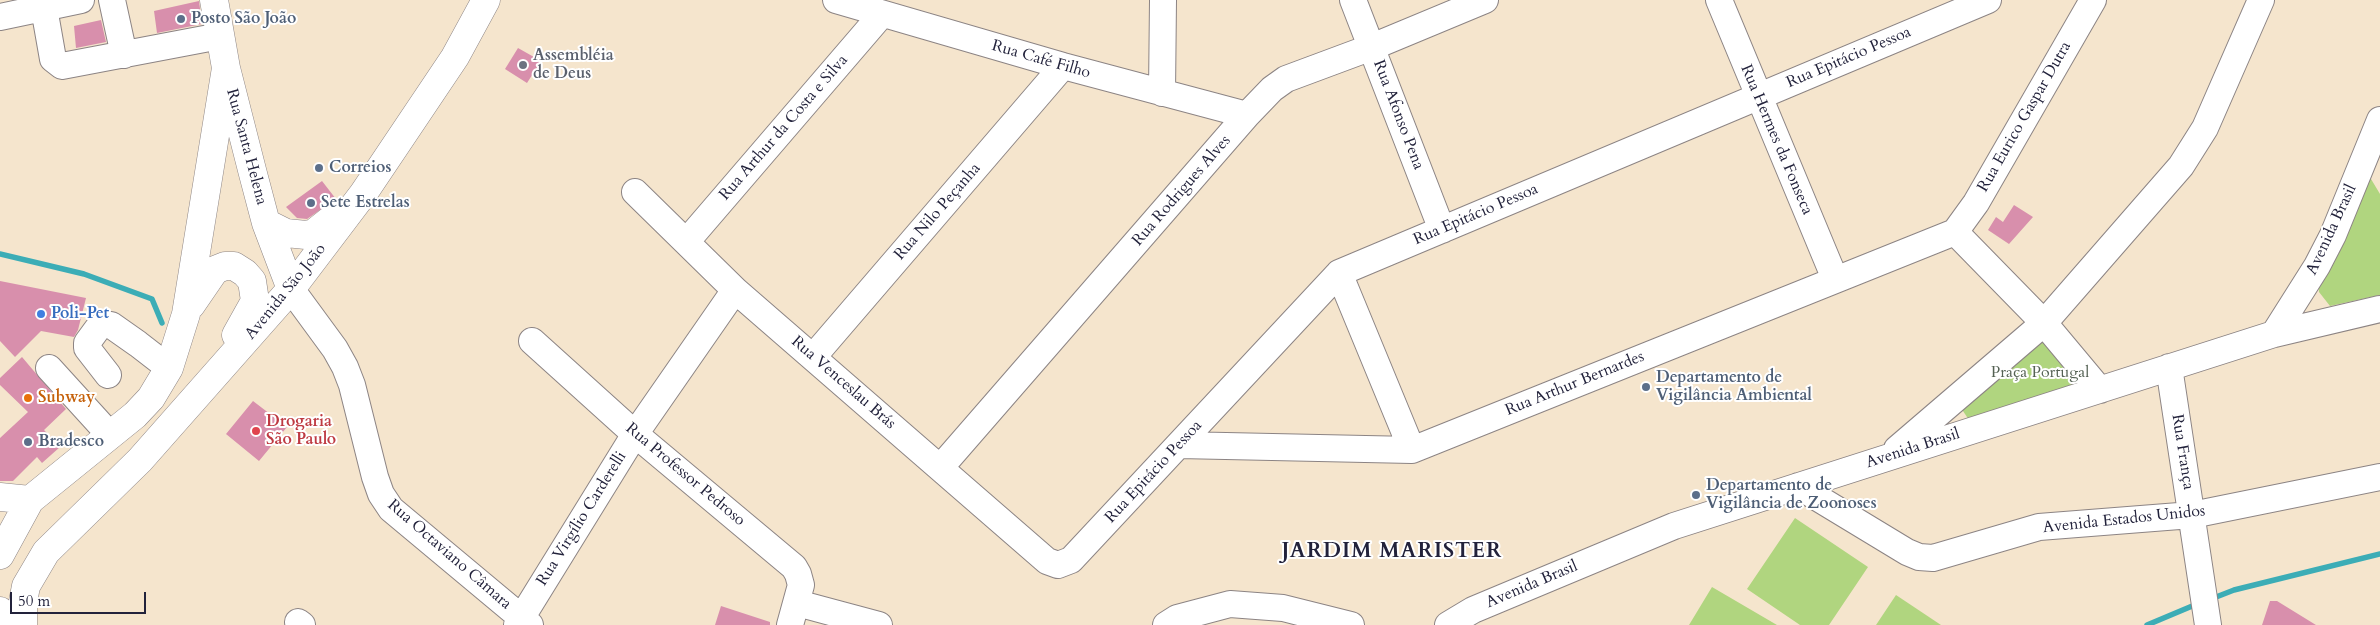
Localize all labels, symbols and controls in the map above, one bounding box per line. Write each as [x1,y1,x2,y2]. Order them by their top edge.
place label: Posto São João [191,9,296,29]
marker: Posto São João [175,13,187,25]
street label: Rua Epitácio Pessoa [1784,23,1914,93]
street label: Rua Café Filho [989,37,1093,83]
street label: Rua Eurico Gaspar Dutra [1974,38,2076,196]
place label: Assembléia de Deus [533,46,614,84]
street label: Rua Arthur da Costa e Silva [716,51,852,205]
street label: Rua Afonso Pena [1368,57,1428,173]
marker: Assembléia de Deus [517,59,529,71]
street label: Rua Hermes da Fonseca [1736,62,1816,218]
street label: Rua Santa Helena [221,87,271,207]
street label: Rua Rodrigues Alves [1129,132,1235,250]
place label: Correios [329,158,391,178]
street label: Rua Nilo Peçanha [891,160,985,264]
marker: Correios [313,162,325,174]
street label: Rua Epitácio Pessoa [1411,180,1541,250]
street label: Avenida Brasil [2303,182,2361,278]
place label: Sete Estrelas [321,193,410,213]
marker: Sete Estrelas [305,197,317,209]
street label: Avenida São João [242,240,330,344]
place label: Poli-Pet [51,304,109,324]
marker: Poli-Pet [35,308,47,320]
street label: Rua Venceslau Brás [787,332,899,434]
street label: Rua Arthur Bernardes [1503,347,1647,421]
park label: Praça Portugal [1991,363,2089,383]
place label: Departamento de Vigilância Ambiental [1656,368,1812,406]
marker: Departamento de Vigilância Ambiental [1640,381,1652,393]
place label: Subway [38,388,95,408]
marker: Subway [22,392,34,404]
place label: Drogaria São Paulo [266,412,336,450]
street label: Rua França [2167,413,2197,491]
street label: Rua Epitácio Pessoa [1101,417,1207,527]
street label: Rua Professor Pedroso [621,419,749,531]
marker: Drogaria São Paulo [250,425,262,437]
street label: Avenida Brasil [1864,425,1962,473]
place label: Bradesco [38,432,104,452]
marker: Bradesco [22,436,34,448]
street label: Rua Virgílio Carderelli [533,448,631,590]
place label: Departamento de Vigilância de Zoonoses [1706,476,1877,514]
marker: Departamento de Vigilância de Zoonoses [1690,489,1702,501]
street label: Rua Octaviano Câmara [383,496,515,614]
street label: Avenida Estados Unidos [2042,502,2206,538]
district label: JARDIM MARISTER [1280,539,1504,565]
street label: Avenida Brasil [1483,557,1581,613]
scale bar [12,582,149,614]
text: 50 m [18,591,50,611]

